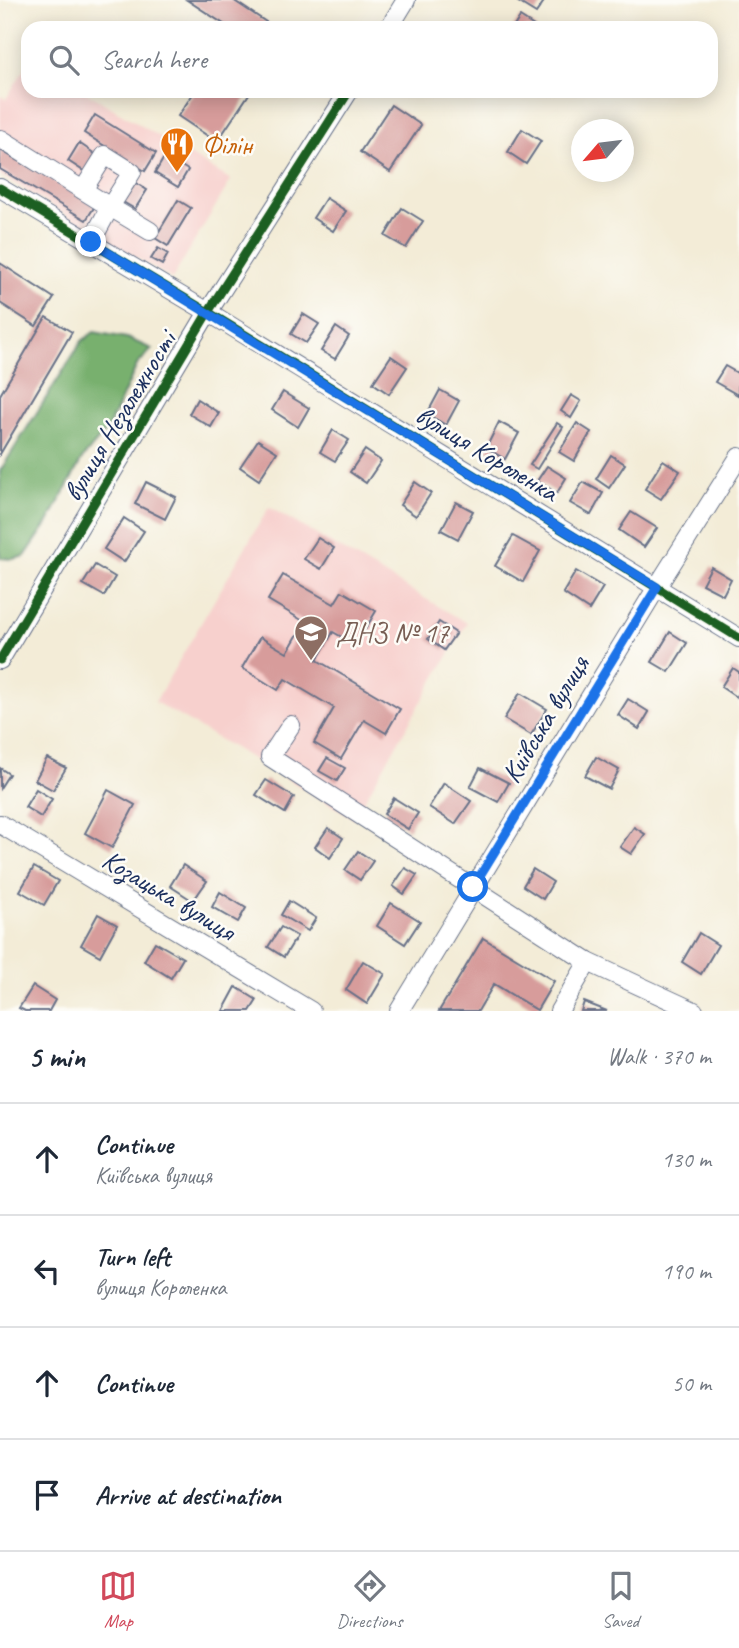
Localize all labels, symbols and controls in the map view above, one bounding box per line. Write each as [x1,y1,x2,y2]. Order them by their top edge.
search box [21,21,718,98]
icon: search [45,41,83,79]
text: Search here [101,43,207,76]
north arrow [571,119,634,182]
restaurant icon: Філін [158,125,196,174]
place label: Філін [202,127,254,162]
route end [75,226,106,257]
street label: вулиця Незалежності [55,321,186,508]
street label: вулиця Короленка [409,397,566,510]
school or university icon: ДНЗ № 17 [292,613,330,662]
place label: ДНЗ № 17 [336,615,450,650]
street label: Київська вулиця [493,648,597,789]
street label: Козацька вулиця [96,842,244,950]
route start [457,871,488,902]
text: 5 min [28,1038,85,1076]
text: Walk · 370 m [607,1042,711,1071]
text: Continue [95,1128,173,1161]
icon: ahead [28,1140,66,1178]
text: 130 m [662,1145,711,1174]
text: Київська вулиця [95,1161,212,1190]
text: Turn left [95,1240,170,1273]
icon: left [28,1252,66,1290]
text: 190 m [662,1257,711,1286]
text: вулиця Короленка [95,1273,226,1302]
icon: ahead [28,1364,66,1402]
text: Continue [95,1367,173,1400]
text: 50 m [672,1369,711,1398]
icon: arrive [28,1476,66,1514]
text: Arrive at destination [95,1479,281,1512]
tab: Map [99,1567,137,1633]
tab: Directions [336,1567,403,1633]
tab: Saved [602,1567,640,1633]

